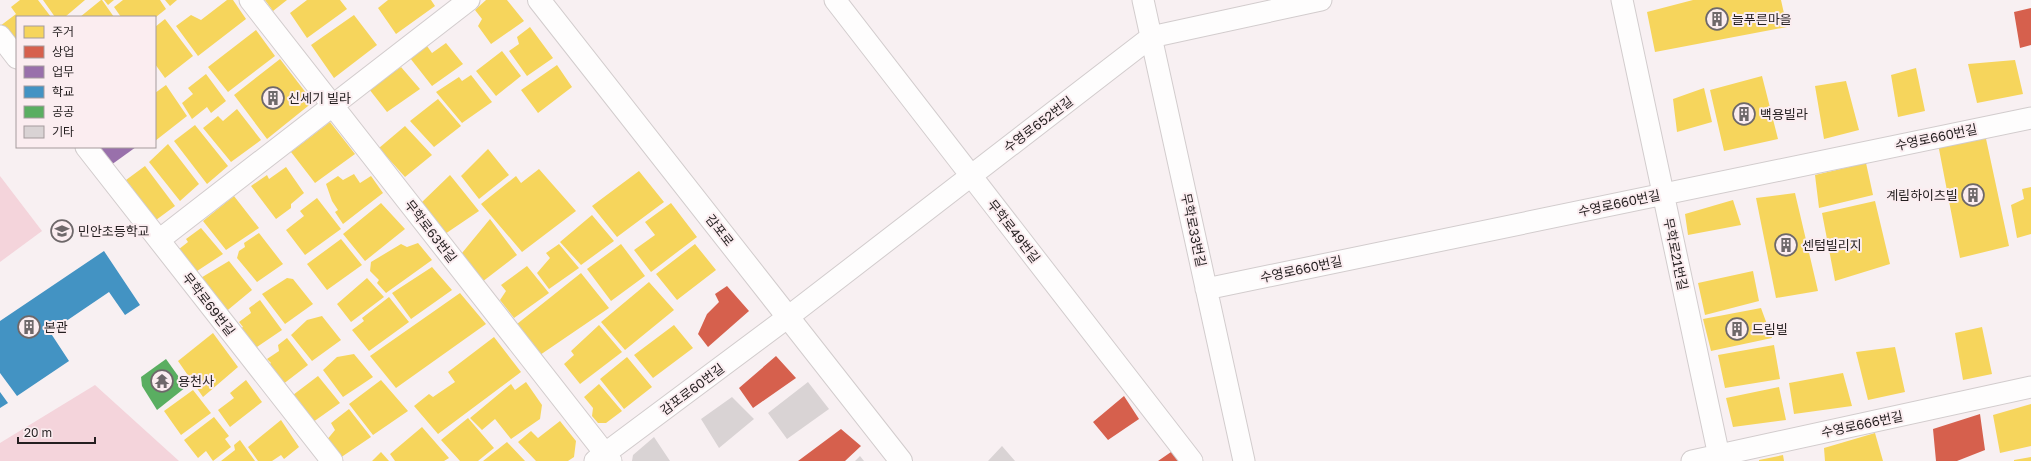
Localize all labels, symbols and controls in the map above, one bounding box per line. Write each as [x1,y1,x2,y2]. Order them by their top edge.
building icon: 늘푸른마을 [1704,6,1730,32]
place label: 늘푸른마을 [1732,11,1792,27]
legend [16,16,156,148]
text: 주거 [52,24,74,39]
text: 상업 [52,44,74,59]
text: 업무 [52,64,74,79]
text: 학교 [52,84,74,99]
building icon: 신세기 빌라 [260,85,286,111]
place label: 신세기 빌라 [288,90,351,106]
street label: 수영로652번길 [1000,93,1076,155]
building icon: 백용빌라 [1731,101,1757,127]
text: 공공 [52,104,74,119]
place label: 백용빌라 [1760,106,1808,122]
street label: 수영로660번길 [1893,120,1979,154]
text: 기타 [52,124,74,139]
building icon: 계림하이츠빌 [1960,182,1986,208]
street label: 수영로660번길 [1576,186,1662,220]
place label: 계림하이츠빌 [1886,187,1958,203]
street label: 무학로33번길 [1178,192,1210,268]
street label: 무학로63번길 [402,196,460,266]
street label: 무학로49번길 [984,196,1044,266]
street label: 감포로 [703,211,737,249]
street label: 무학로21번길 [1661,216,1691,292]
school or university icon: 민안초등학교 [49,218,75,244]
place label: 민안초등학교 [78,223,150,239]
building icon: 센텀빌리지 [1773,232,1799,258]
place label: 센텀빌리지 [1802,237,1862,253]
street label: 수영로660번길 [1258,252,1344,286]
street label: 무학로69번길 [179,269,239,339]
building icon: 본관 [16,314,42,340]
building icon: 드림빌 [1724,316,1750,342]
place label: 본관 [44,319,68,335]
place label: 드림빌 [1752,321,1788,337]
street label: 감포로60번길 [657,360,727,418]
temple icon: 용천사 [149,368,175,394]
place label: 용천사 [178,373,214,389]
street label: 수영로666번길 [1820,408,1904,440]
scale bar [18,419,95,445]
text: 20 m [24,425,52,440]

